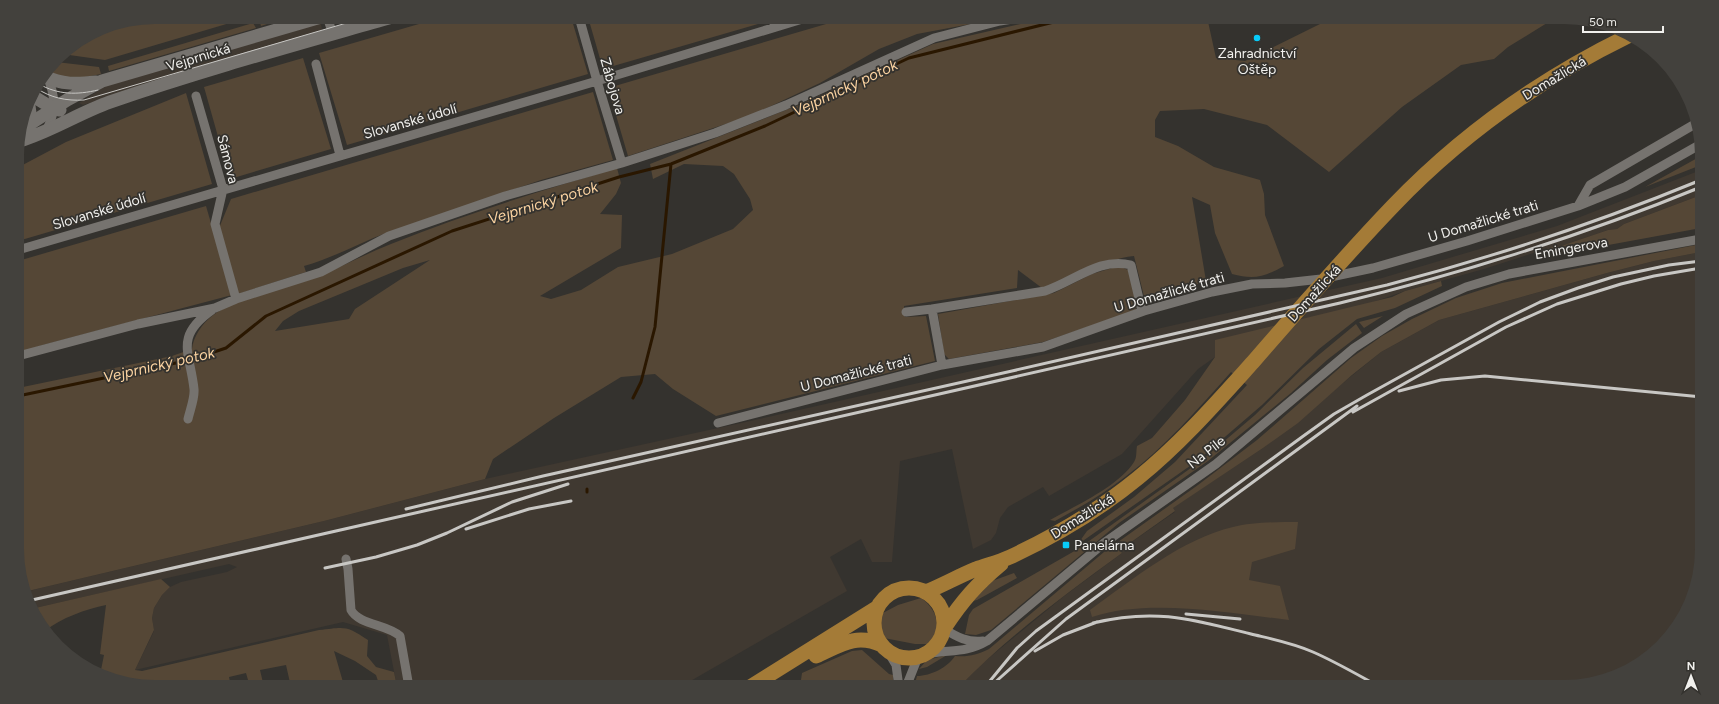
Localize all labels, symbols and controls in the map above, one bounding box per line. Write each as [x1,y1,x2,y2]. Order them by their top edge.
scale bar [1583,8,1663,34]
text: 50 m [1589,15,1617,29]
marker: Zahradnictví Oštěp [1252,33,1262,43]
street label: Vejprnická [164,40,232,75]
place label: Zahradnictví Oštěp [1218,45,1297,78]
street label: Domažlická [1519,53,1589,104]
water label: Vejprnický potok [790,55,901,120]
street label: Zábojova [596,56,629,117]
street label: Slovanské údolí [361,100,460,143]
street label: Sámova [213,133,242,185]
water label: Vejprnický potok [486,178,601,228]
street label: Slovanské údolí [51,189,148,234]
street label: U Domažlické trati [1426,197,1540,246]
street label: Emingerova [1533,234,1609,263]
street label: Domažlická [1284,261,1345,326]
street label: U Domažlické trati [1112,269,1226,316]
water label: Vejprnický potok [101,343,217,387]
street label: U Domažlické trati [799,351,914,396]
street label: Na Pile [1184,432,1229,472]
street label: Domažlická [1048,490,1117,543]
place label: Panelárna [1074,537,1134,554]
marker: Panelárna [1061,540,1071,550]
north arrow [1671,656,1711,696]
text: N [1687,660,1695,673]

